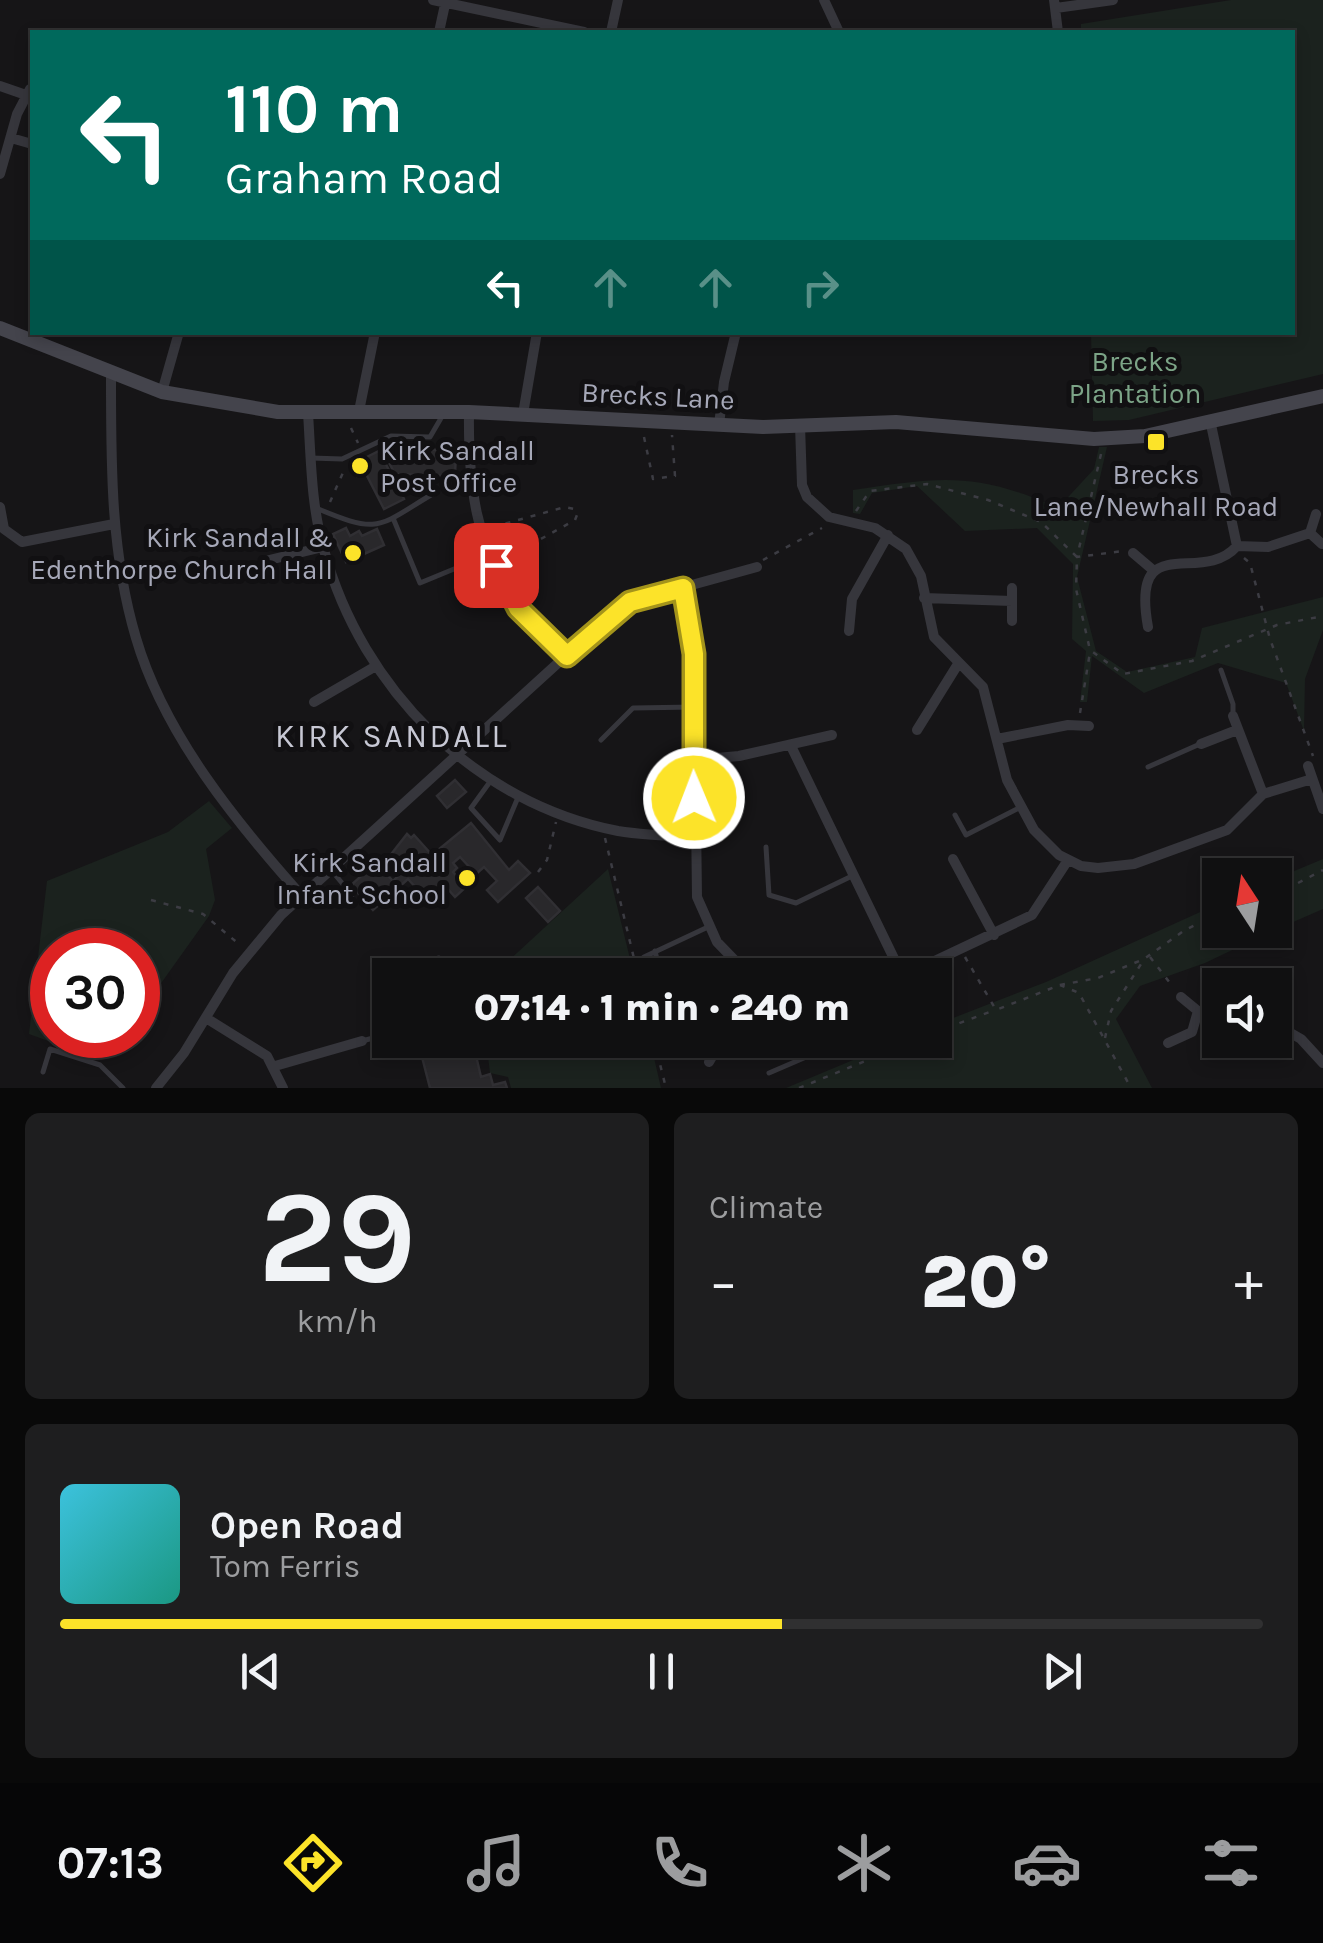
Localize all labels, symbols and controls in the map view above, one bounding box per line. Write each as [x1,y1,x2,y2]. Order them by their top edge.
text: 110 m [225,68,403,150]
icon: left [60,70,190,200]
text: Graham Road [225,152,503,204]
icon: left [478,260,533,315]
icon: ahead [583,260,638,315]
icon: ahead [688,260,743,315]
icon: right [793,260,848,315]
park label: Brecks Plantation [1069,345,1201,410]
street label: Brecks Lane [581,376,735,416]
marker: Brecks Lane/Newhall Road [1145,431,1167,453]
place label: Kirk Sandall Post Office [380,434,535,499]
marker: Kirk Sandall Post Office [349,455,371,477]
place label: Brecks Lane/Newhall Road [1034,458,1278,523]
place label: Kirk Sandall & Edenthorpe Church Hall [30,521,333,586]
pin [454,523,539,608]
icon: arrive [469,538,524,593]
marker: Kirk Sandall & Edenthorpe Church Hall [342,542,364,564]
district label: KIRK SANDALL [275,718,509,755]
position arrow [642,746,746,850]
place label: Kirk Sandall Infant School [276,846,447,911]
north arrow [1202,858,1292,948]
map controls [1202,858,1292,1058]
marker: Kirk Sandall Infant School [456,867,478,889]
speed limit sign: 30 [30,928,160,1058]
button: sound [1202,968,1292,1058]
text: 07:14 · 1 min · 240 m [474,985,850,1030]
text: 29 [258,1162,416,1314]
text: Climate [709,1189,823,1226]
text: 20° [921,1238,1051,1326]
text: − [709,1250,738,1314]
text: + [1234,1250,1263,1314]
text: km/h [296,1303,378,1340]
text: Open Road [210,1503,404,1548]
text: Tom Ferris [210,1548,360,1585]
icon: previous [233,1644,288,1699]
icon: pause [634,1644,689,1699]
icon: next [1035,1644,1090,1699]
icon: directions [278,1828,348,1898]
icon: music [461,1828,531,1898]
icon: phone [645,1828,715,1898]
icon: climate [829,1828,899,1898]
icon: car [1012,1828,1082,1898]
icon: filters [1196,1828,1266,1898]
text: 07:13 [57,1837,164,1889]

